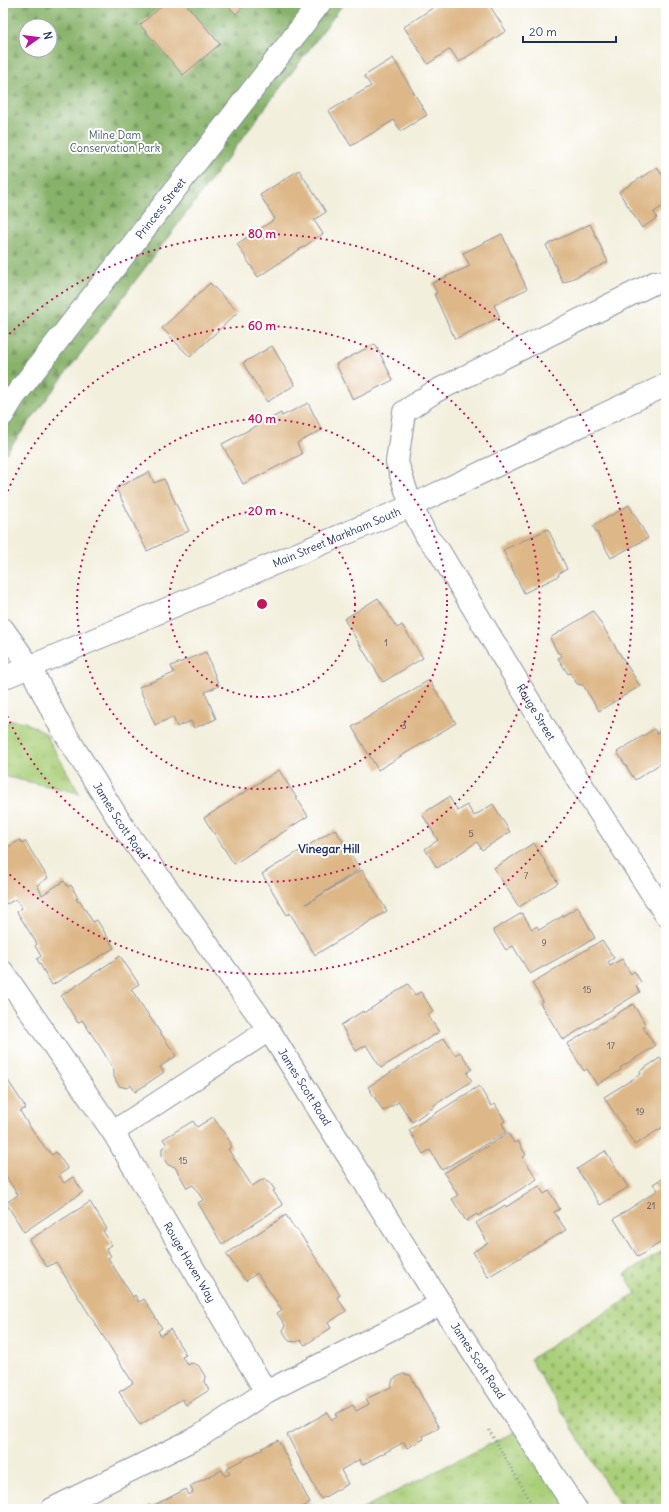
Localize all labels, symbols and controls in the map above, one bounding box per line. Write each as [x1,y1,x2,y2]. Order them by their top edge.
north arrow [18,18,58,58]
scale bar [523,18,616,44]
text: 20 m [529,24,557,39]
text: N [40,30,55,41]
park label: Milne Dam Conservation Park [70,128,161,155]
street label: Princess Street [133,175,189,242]
text: 80 m [248,226,277,241]
text: 60 m [248,318,277,333]
text: 40 m [248,411,277,426]
text: 20 m [248,503,276,518]
street label: Main Street Markham South [270,504,403,571]
centre of rings [255,597,269,611]
house number: 1 [384,637,388,648]
street label: Rouge Street [514,681,559,743]
house number: 3 [401,720,407,731]
street label: James Scott Road [90,780,151,862]
house number: 5 [468,828,474,839]
district label: Vinegar Hill [298,841,360,857]
house number: 7 [524,870,529,881]
house number: 9 [541,937,547,948]
house number: 15 [583,984,591,995]
house number: 17 [607,1040,616,1051]
street label: James Scott Road [275,1046,334,1129]
house number: 19 [636,1106,644,1117]
house number: 15 [179,1155,187,1166]
house number: 21 [647,1200,655,1211]
street label: Rouge Haven Way [160,1219,219,1305]
street label: James Scott Road [448,1320,509,1402]

